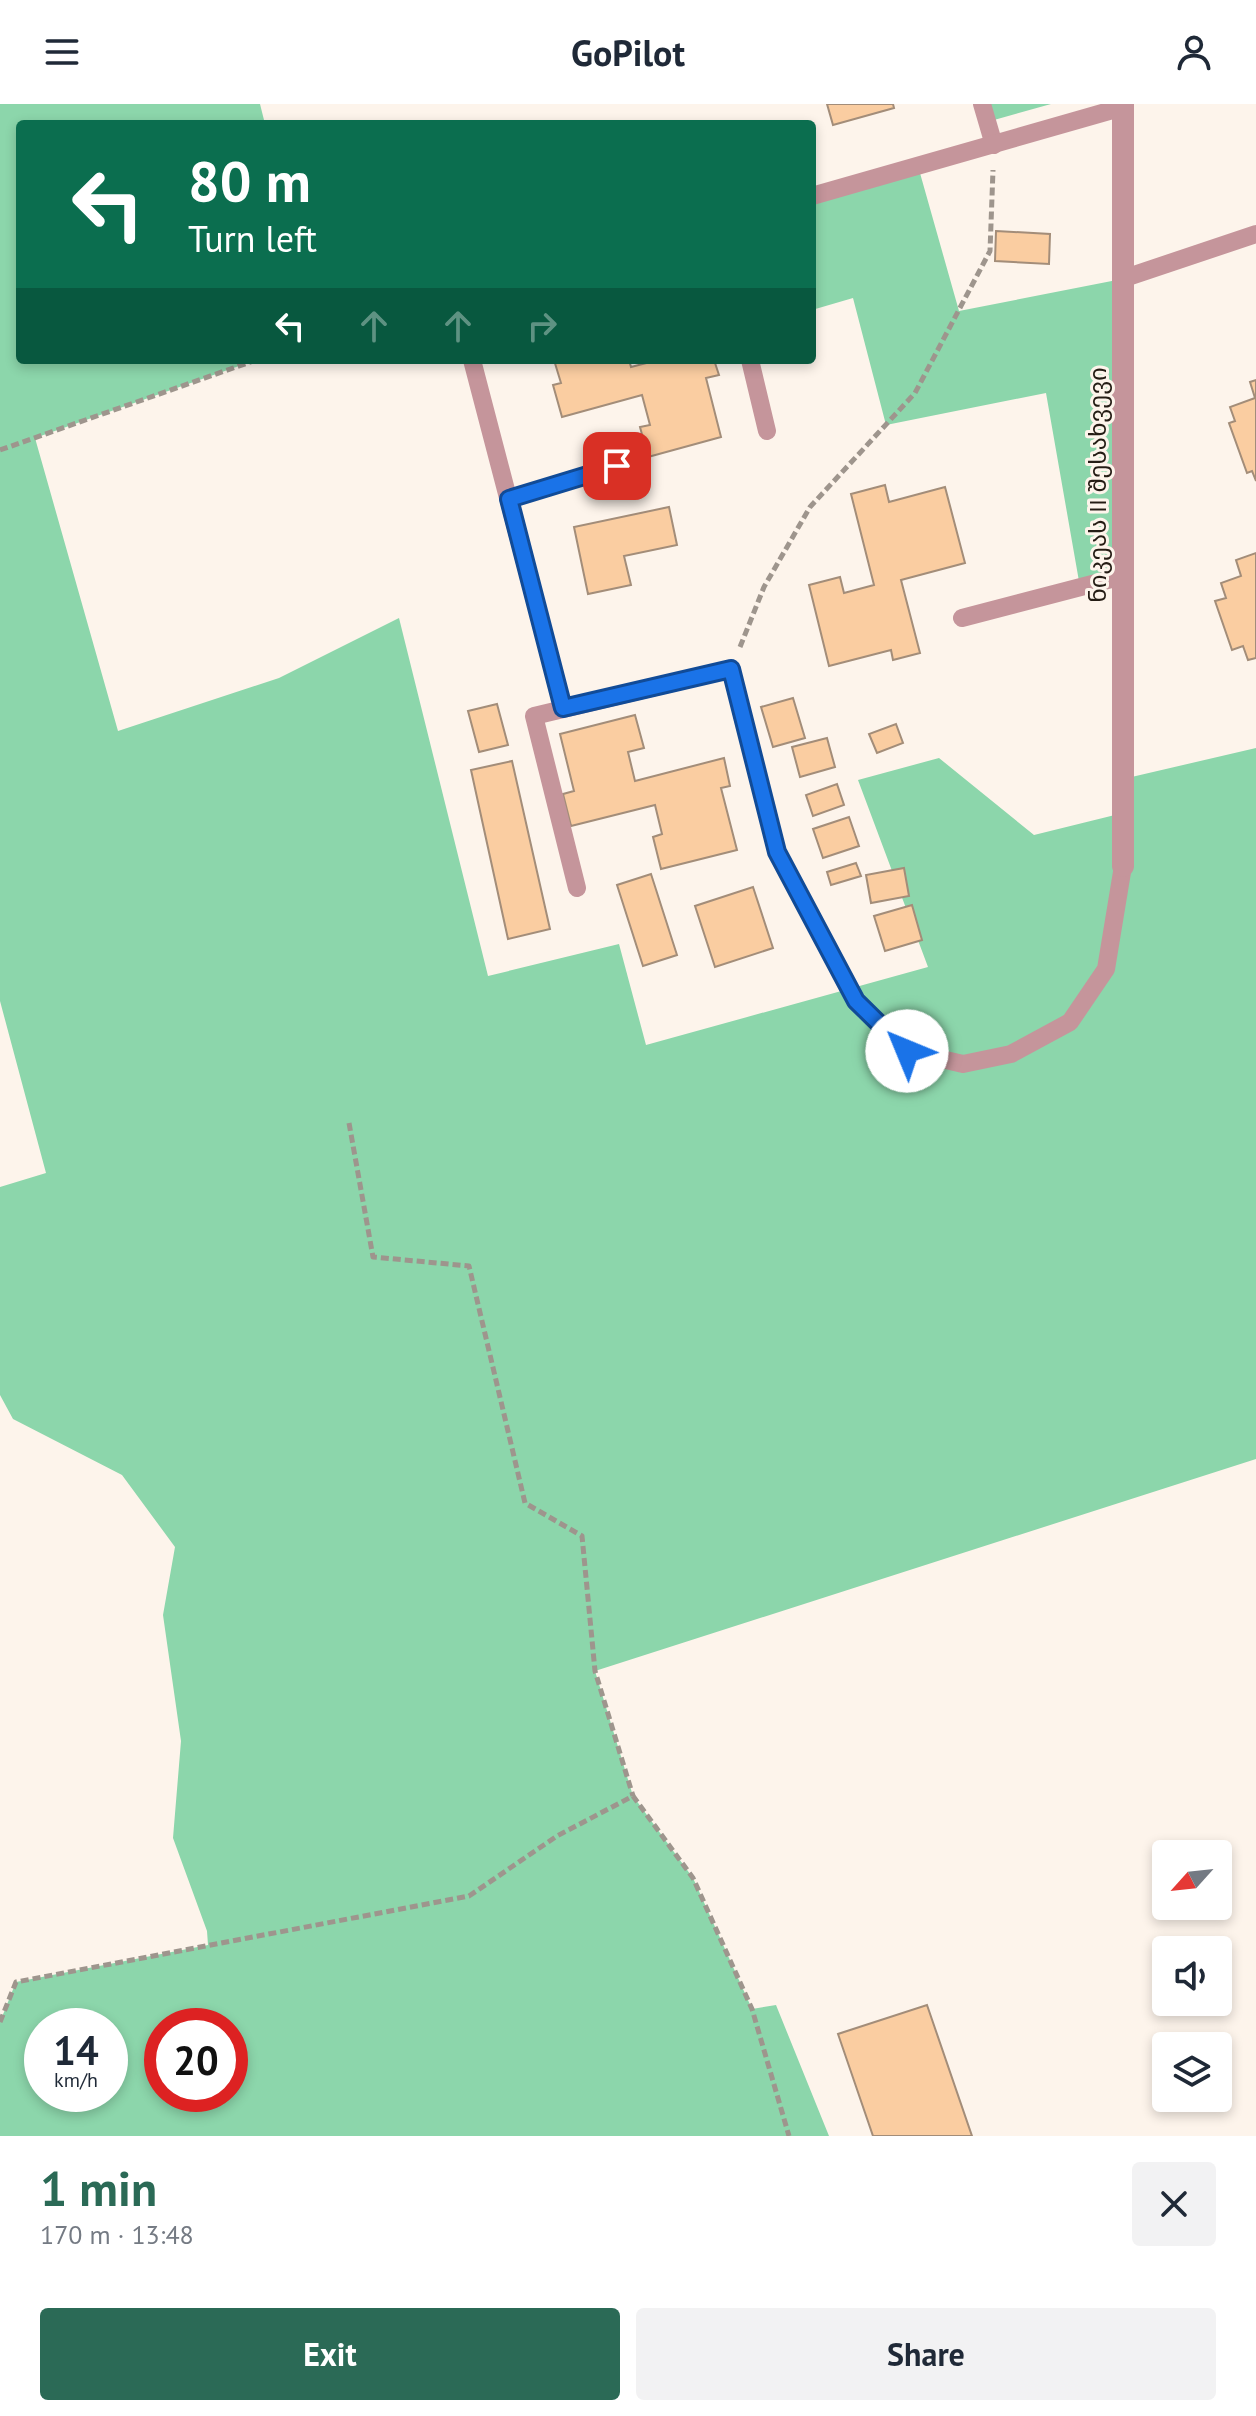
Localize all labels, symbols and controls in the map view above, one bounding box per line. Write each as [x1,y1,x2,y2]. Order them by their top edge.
text: GoPilot [571,29,685,76]
icon: menu [40,30,84,74]
icon: person [1172,30,1216,74]
text: 80 m [188,145,311,217]
icon: left [56,152,160,256]
text: Turn left [188,215,317,262]
icon: left [268,304,312,348]
icon: ahead [352,304,396,348]
icon: ahead [436,304,480,348]
icon: right [520,304,564,348]
street label: ნიკეას II შესახვევი [1082,367,1113,603]
pin [583,432,651,500]
icon: arrive [595,444,639,488]
position arrow [865,1009,949,1093]
north arrow [1152,1840,1232,1920]
map controls [1152,1840,1232,2112]
button: sound [1152,1936,1232,2016]
speed limit sign: 20 [144,2008,248,2112]
text: 14 [53,2024,99,2076]
button: layers [1152,2032,1232,2112]
text: km/h [54,2067,98,2093]
text: 1 min [40,2157,157,2219]
button: close [1132,2162,1216,2246]
text: 170 m · 13:48 [40,2218,194,2251]
button: Exit [40,2308,620,2400]
button: Share [636,2308,1216,2400]

